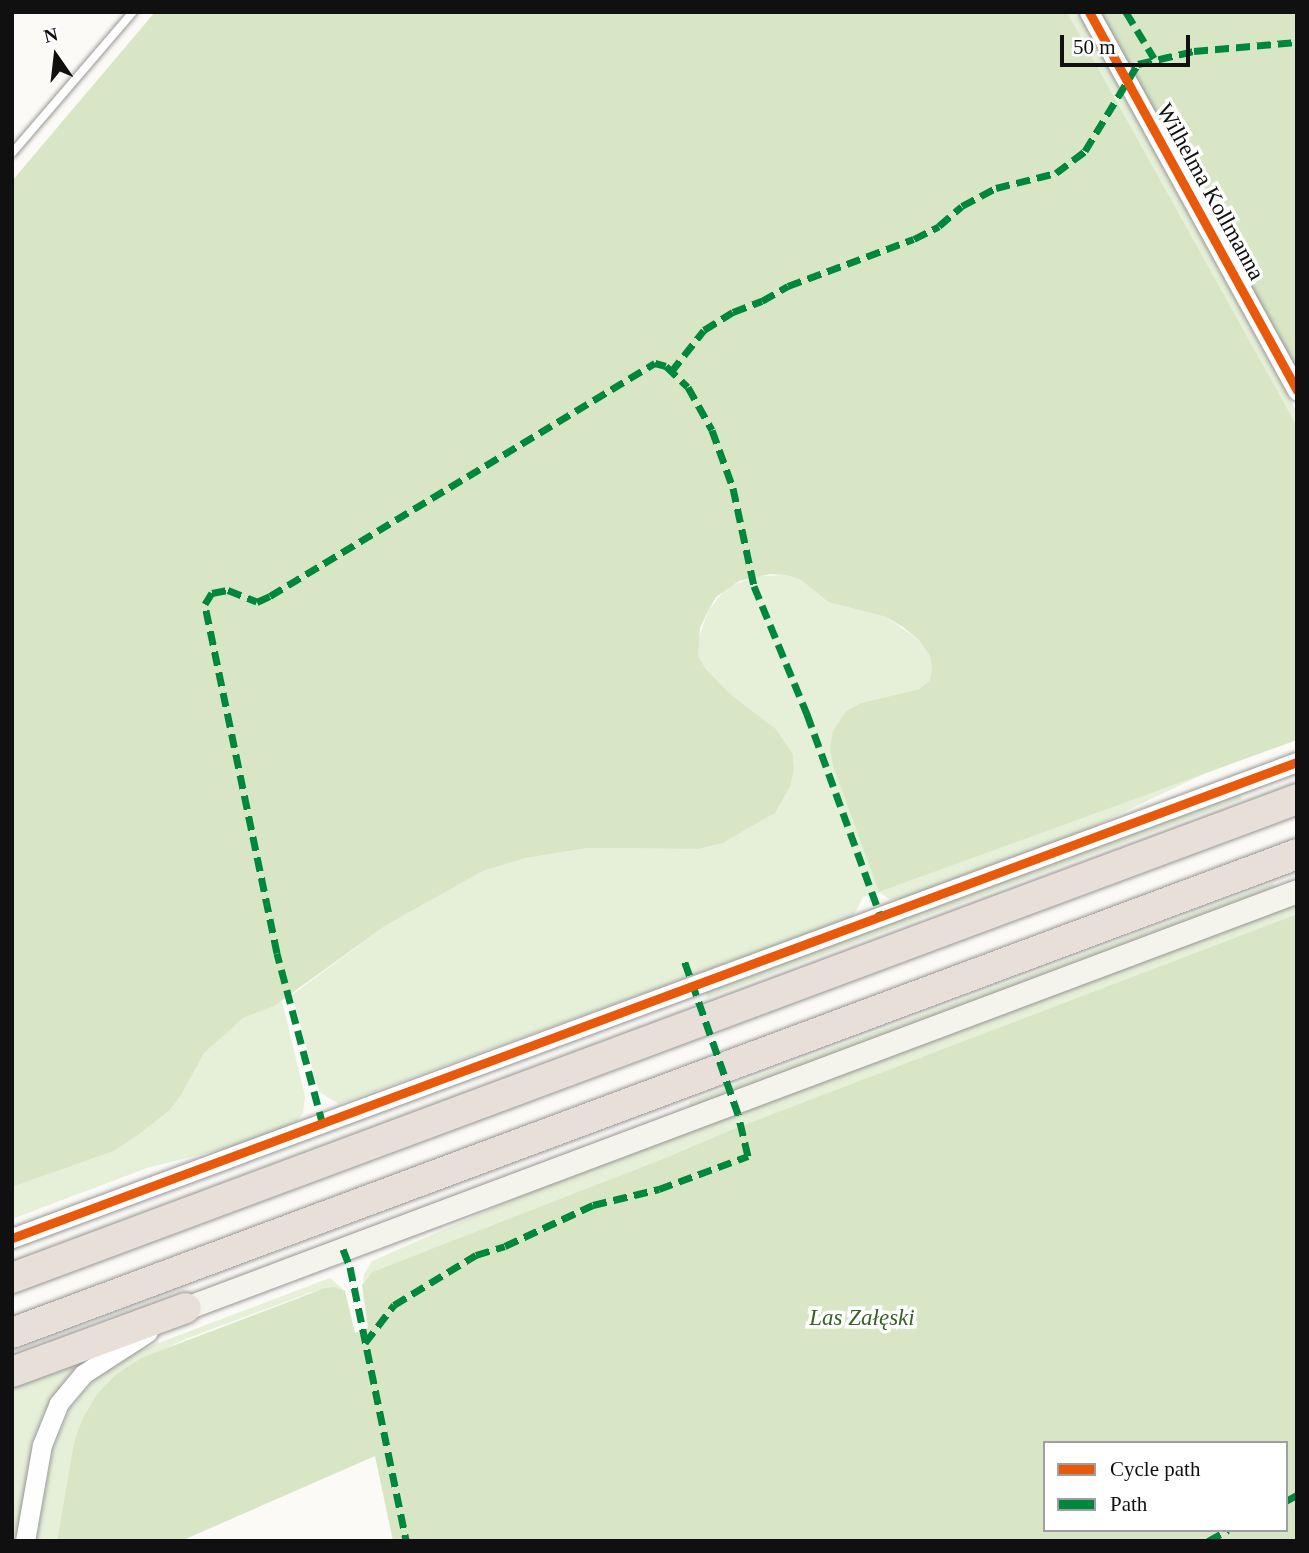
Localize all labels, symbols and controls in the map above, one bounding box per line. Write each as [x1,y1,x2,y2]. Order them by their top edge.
north arrow [21,21,91,91]
scale bar [1064,21,1194,65]
text: N [42,23,60,47]
text: 50 m [1073,35,1116,59]
street label: Wilhelma Kollmanna [1150,99,1270,285]
park label: Las Załęski [809,1304,915,1332]
legend [1043,1441,1288,1532]
text: Cycle path [1110,1457,1200,1481]
text: Path [1110,1492,1147,1516]

